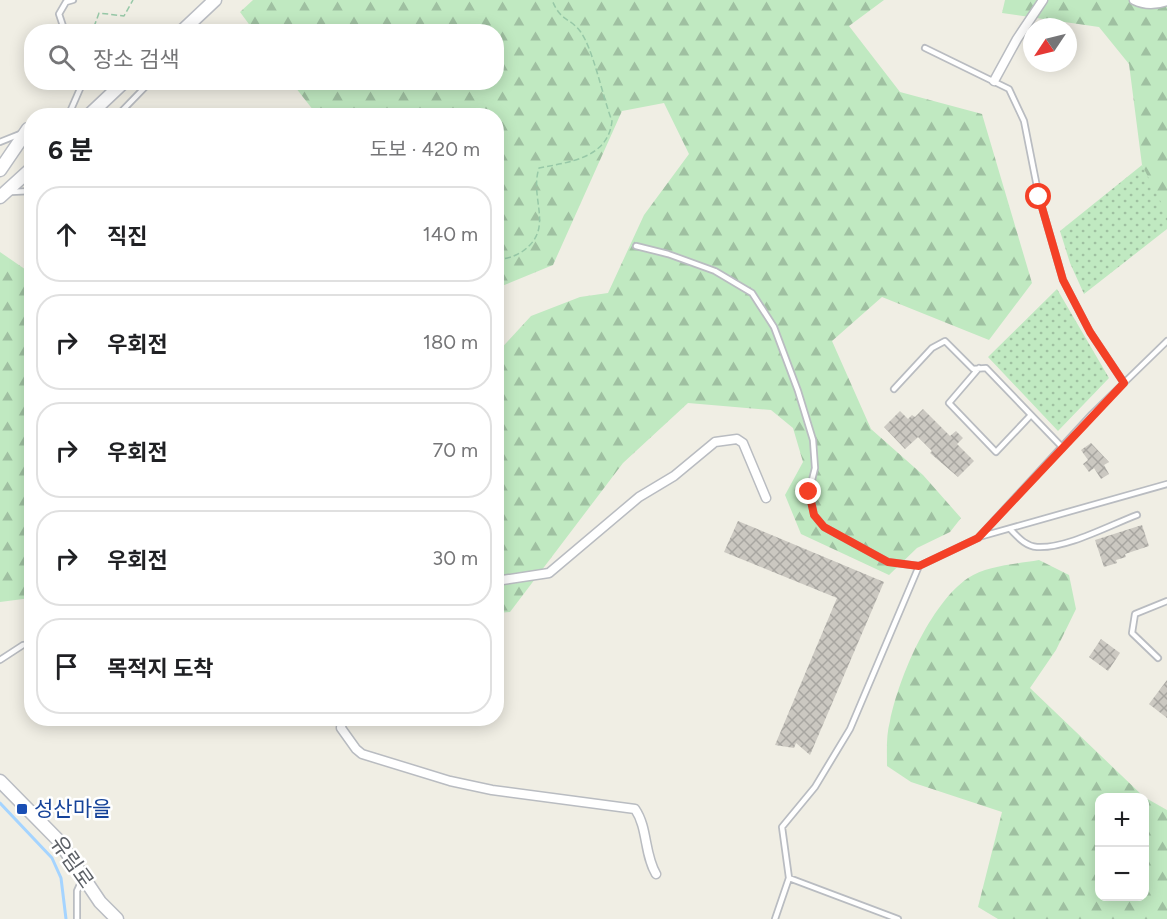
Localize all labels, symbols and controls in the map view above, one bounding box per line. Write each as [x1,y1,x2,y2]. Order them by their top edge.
north arrow [1023,18,1077,72]
search box [24,24,504,90]
icon: search [45,41,78,74]
text: 장소 검색 [93,46,179,73]
text: 6 분 [48,134,93,166]
text: 도보 · 420 m [370,137,480,161]
route start [1025,183,1051,209]
icon: ahead [50,218,83,251]
text: 140 m [423,222,478,246]
text: 직진 [107,223,147,250]
icon: right [50,326,83,359]
text: 180 m [423,330,478,354]
text: 우회전 [107,331,168,358]
icon: right [50,434,83,467]
text: 70 m [432,438,478,462]
text: 우회전 [107,439,168,466]
route end [795,478,821,504]
icon: right [50,542,83,575]
text: 30 m [432,546,478,570]
text: 우회전 [107,547,168,574]
icon: arrive [50,650,83,683]
text: 목적지 도착 [107,655,213,682]
map controls [1095,793,1149,901]
button: + [1095,793,1149,847]
place label: 성산마을 [34,796,111,821]
marker: 성산마을 [15,802,29,816]
street label: 유림로 [46,831,99,893]
button: − [1095,847,1149,901]

